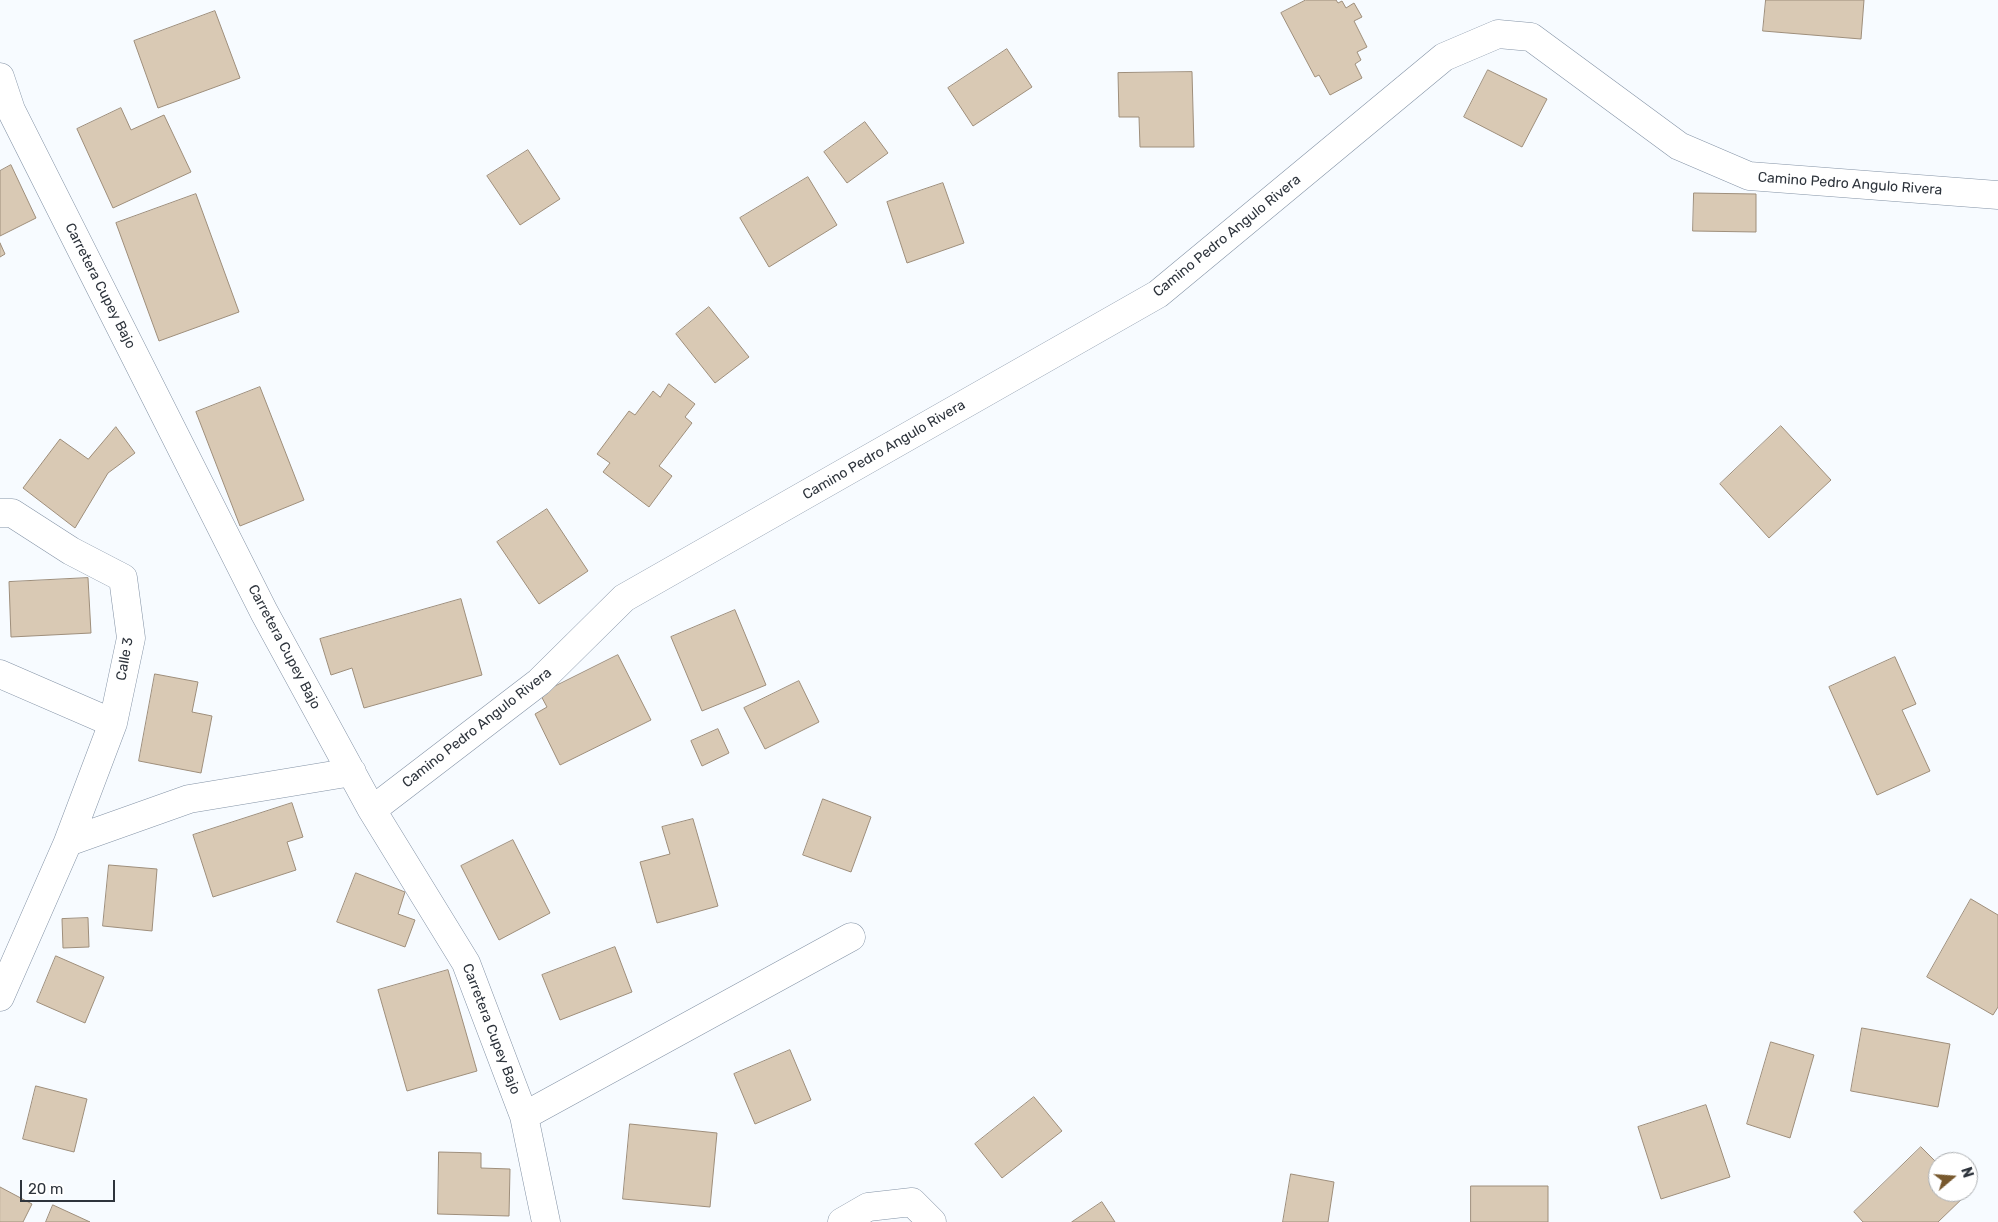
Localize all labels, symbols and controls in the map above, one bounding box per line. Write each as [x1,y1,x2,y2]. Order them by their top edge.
street label: Camino Pedro Angulo Rivera [1757,169,1943,199]
street label: Camino Pedro Angulo Rivera [1150,171,1304,301]
street label: Carretera Cupey Bajo [61,220,139,352]
street label: Camino Pedro Angulo Rivera [800,397,968,503]
street label: Carretera Cupey Bajo [244,582,324,712]
street label: Calle 3 [113,636,137,682]
street label: Camino Pedro Angulo Rivera [399,664,555,792]
street label: Carretera Cupey Bajo [458,961,524,1097]
north arrow [1928,1152,1978,1202]
text: N [1957,1165,1976,1180]
scale bar [22,1170,118,1202]
text: 20 m [28,1180,63,1198]

